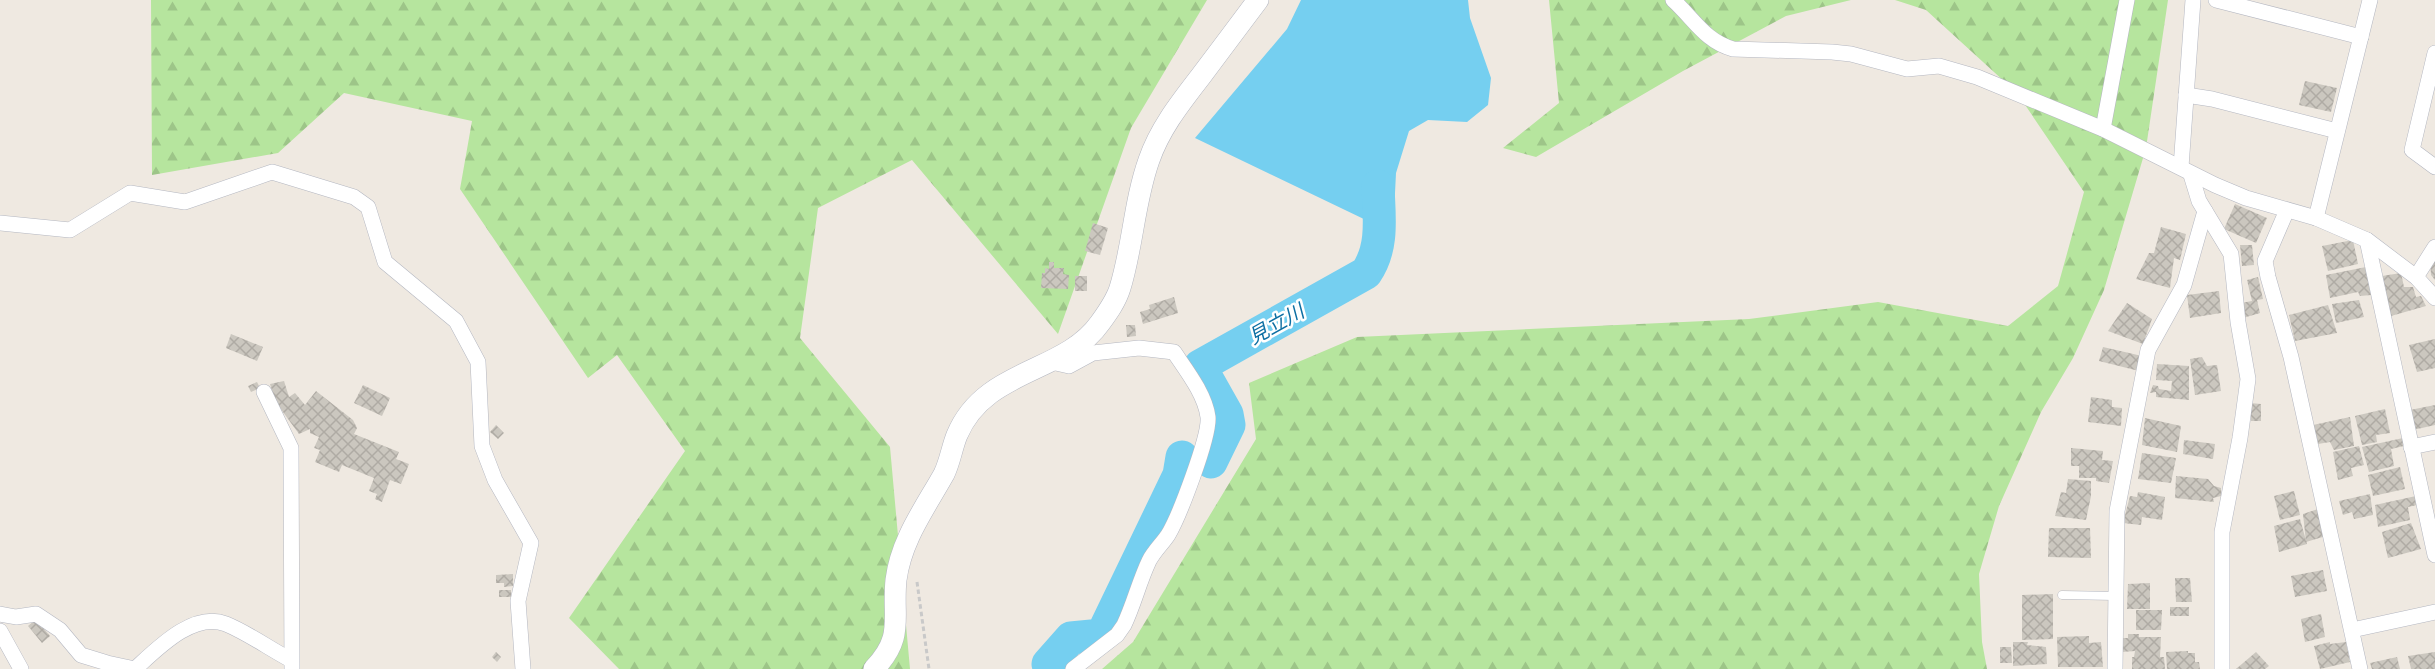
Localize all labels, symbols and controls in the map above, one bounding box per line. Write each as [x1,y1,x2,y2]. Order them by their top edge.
water label: 見立川 [1243,297,1310,349]

